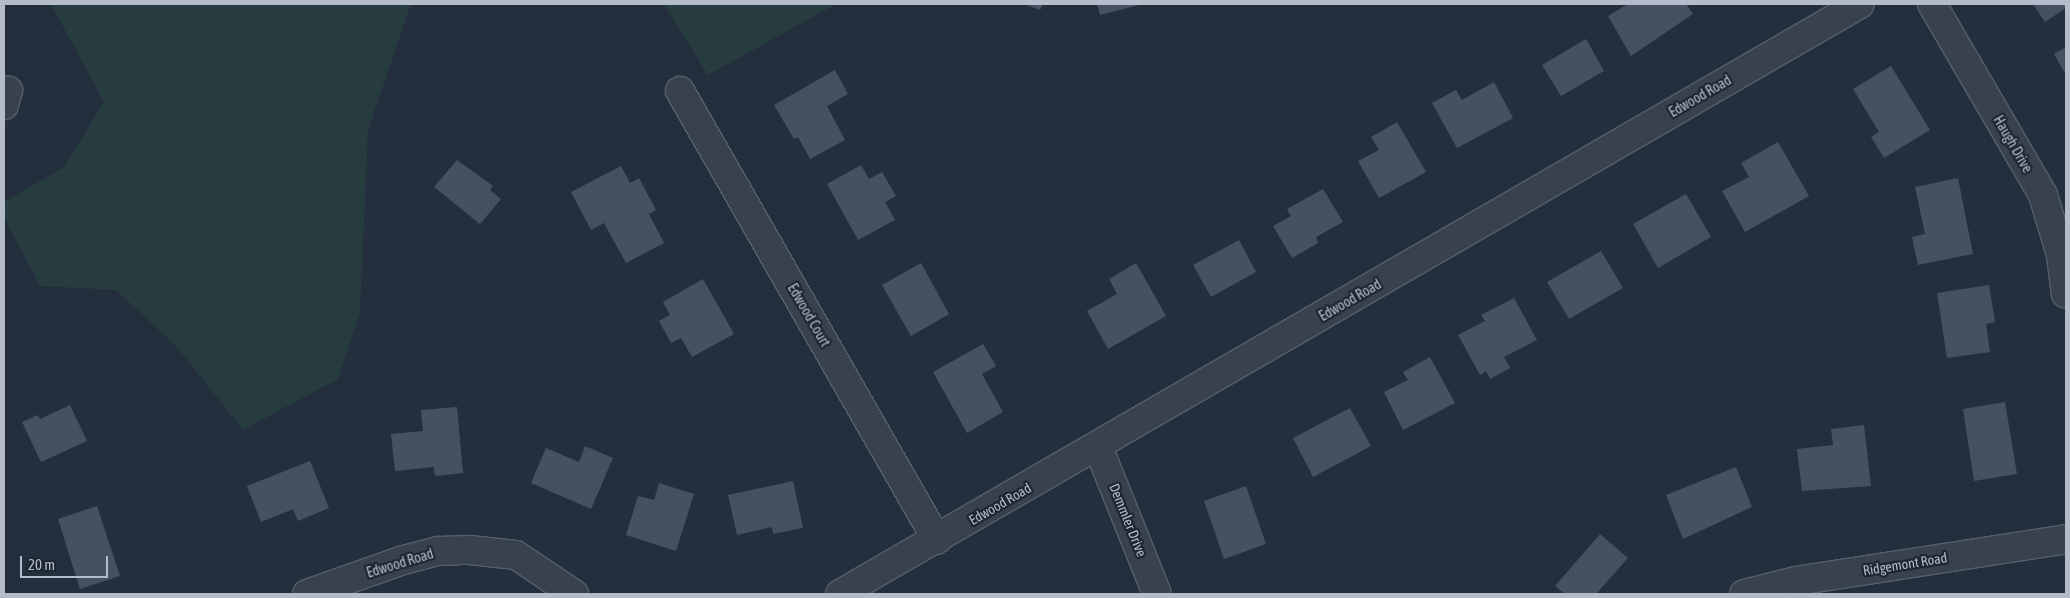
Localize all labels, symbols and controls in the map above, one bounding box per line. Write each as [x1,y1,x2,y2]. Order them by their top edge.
street label: Edwood Road [1666,71,1734,121]
street label: Haugh Drive [1990,112,2036,176]
street label: Edwood Road [1316,275,1384,325]
street label: Edwood Court [784,280,834,350]
street label: Edwood Road [966,479,1034,529]
street label: Demmler Drive [1106,481,1150,559]
street label: Edwood Road [364,545,436,581]
scale bar [22,546,110,578]
street label: Ridgemont Road [1862,549,1948,579]
text: 20 m [28,556,55,573]

